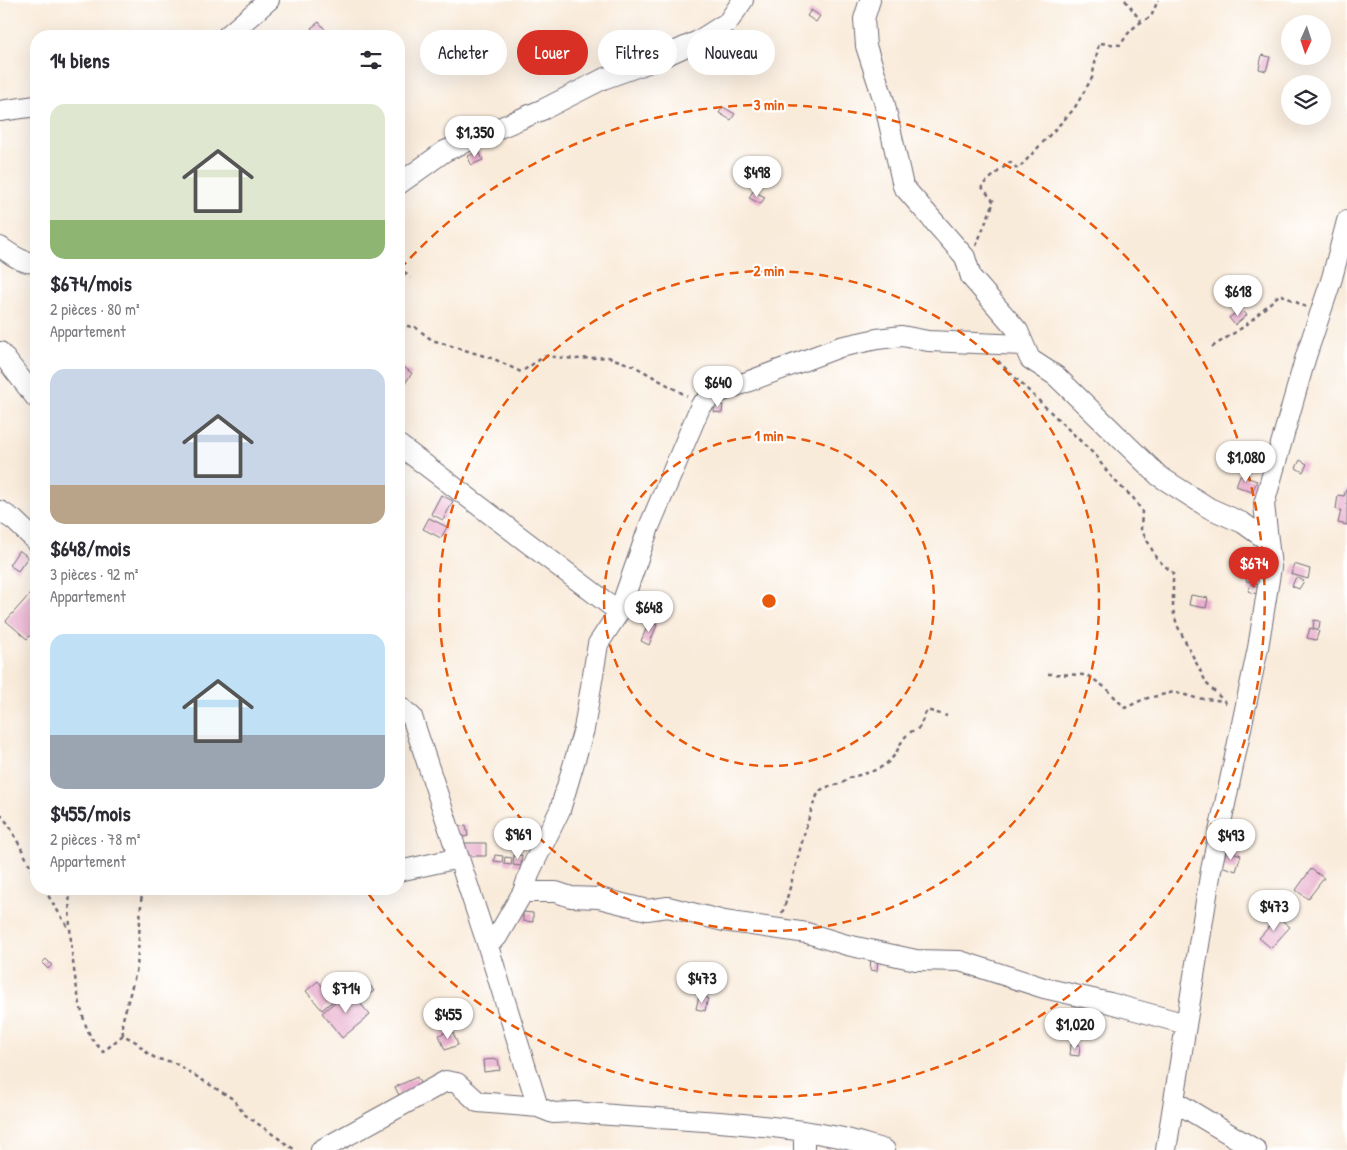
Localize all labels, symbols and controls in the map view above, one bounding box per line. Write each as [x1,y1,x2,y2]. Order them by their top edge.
north arrow [1281,15,1331,65]
map controls [1281,15,1331,125]
chip: Acheter [420,30,507,75]
chip: Louer [517,30,588,75]
chip: Filtres [598,30,677,75]
chip: Nouveau [687,30,775,75]
text: 14 biens [50,46,110,75]
icon: filters [357,46,385,74]
button: layers [1281,75,1331,125]
text: 3 min [754,94,784,115]
pin: $1,350 [434,116,516,158]
text: $1,350 [456,121,494,143]
icon: home [173,136,263,226]
pin: $498 [727,156,787,198]
text: $498 [744,161,770,183]
text: 2 min [754,260,785,281]
text: $674/mois [50,269,132,298]
pin: $618 [1208,274,1268,317]
text: $618 [1224,280,1252,302]
text: 2 pièces · 80 m² [50,298,140,320]
text: Appartement [50,320,126,342]
pin: $640 [688,366,748,408]
text: $640 [704,371,732,393]
icon: home [173,401,263,491]
text: 1 min [754,425,784,446]
pin: $1,080 [1205,440,1287,483]
text: $1,080 [1227,446,1265,468]
text: $648/mois [50,534,130,563]
pin: $674 [1224,546,1284,589]
text: $674 [1240,552,1268,574]
text: 3 pièces · 92 m² [50,563,139,585]
text: Appartement [50,585,126,607]
pin: $648 [619,590,679,633]
centre of rings [760,592,778,610]
text: $648 [635,596,663,618]
icon: home [173,666,263,756]
text: $455/mois [50,799,131,828]
pin: $969 [488,818,548,860]
pin: $493 [1201,818,1261,861]
text: $969 [505,823,531,845]
text: $493 [1217,824,1245,846]
text: 2 pièces · 78 m² [50,828,140,850]
text: Appartement [50,850,126,872]
pin: $473 [1244,890,1304,932]
text: $473 [1259,895,1289,917]
pin: $473 [672,962,732,1004]
text: $473 [687,967,717,989]
pin: $714 [316,972,376,1014]
text: $714 [332,977,360,999]
pin: $455 [418,998,478,1040]
text: $455 [434,1003,462,1025]
pin: $1,020 [1034,1008,1116,1050]
text: $1,020 [1056,1013,1094,1035]

